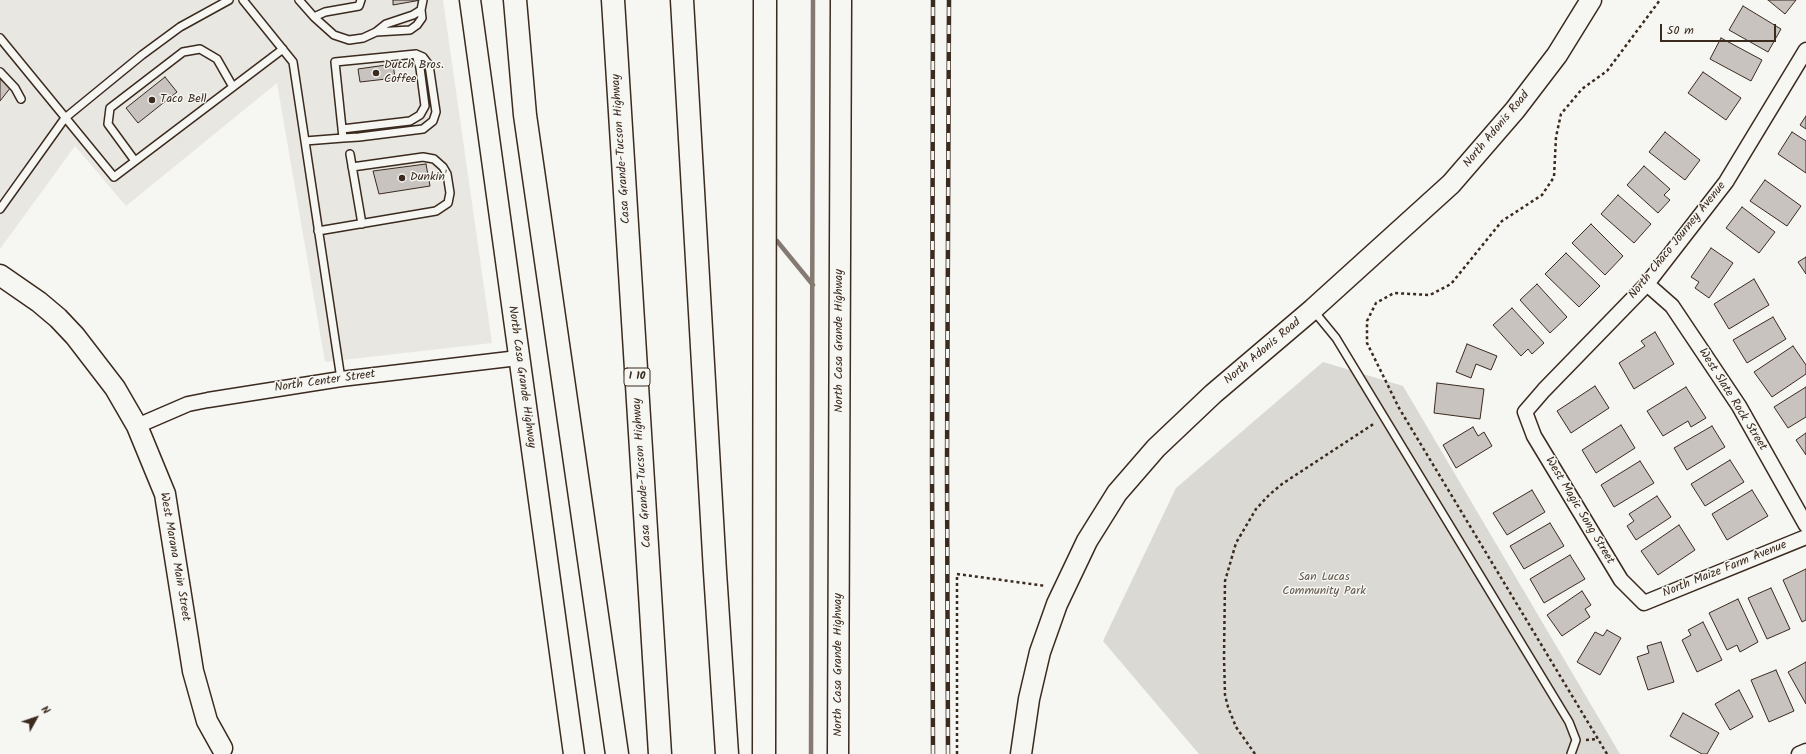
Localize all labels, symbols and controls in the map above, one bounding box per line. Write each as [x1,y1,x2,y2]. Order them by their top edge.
scale bar [1662,16,1778,42]
text: 50 m [1667,21,1694,40]
place label: Dutch Bros. Coffee [384,59,444,87]
marker: Dutch Bros. Coffee [371,68,381,78]
street label: Casa Grande-Tucson Highway [610,74,634,224]
street label: North Adonis Road [1461,89,1533,171]
place label: Taco Bell [160,93,207,107]
marker: Taco Bell [147,95,157,105]
place label: Dunkin' [410,171,447,185]
marker: Dunkin' [397,173,407,183]
street label: North Chaco Journey Avenue [1626,179,1730,303]
street label: North Casa Grande Highway [833,269,847,413]
street label: North Casa Grande Highway [504,305,538,449]
street label: North Adonis Road [1222,316,1304,388]
street label: West Slate Rock Street [1695,346,1769,454]
street label: North Center Street [274,368,376,396]
road number: I 10 [624,368,650,386]
street label: Casa Grande-Tucson Highway [631,398,655,548]
street label: West Magic Song Street [1541,455,1617,567]
street label: West Marana Main Street [156,492,192,622]
street label: North Maize Farm Avenue [1661,539,1789,601]
park label: San Lucas Community Park [1282,571,1366,599]
street label: North Casa Grande Highway [832,593,846,737]
north arrow [16,698,56,738]
text: N [36,702,54,719]

